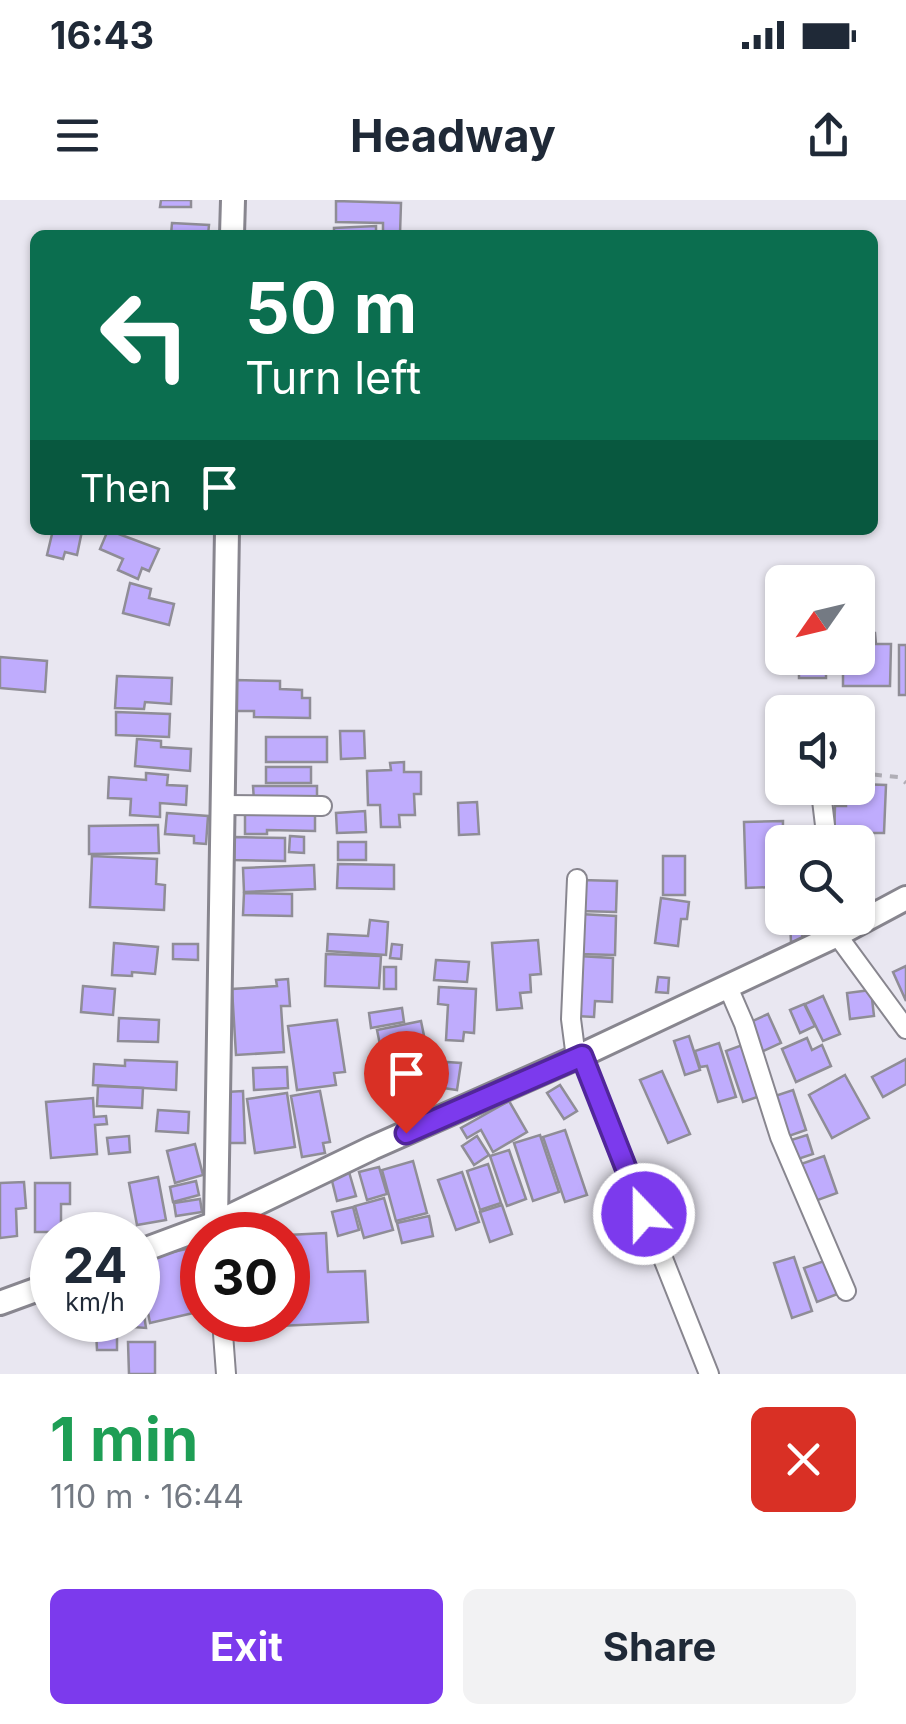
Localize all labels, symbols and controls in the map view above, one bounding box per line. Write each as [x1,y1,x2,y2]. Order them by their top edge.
text: 16:43 [50,12,154,58]
icon: menu [50,108,105,163]
text: Headway [350,108,556,163]
icon: share [801,108,856,163]
text: 50 m [245,265,417,350]
icon: left [80,270,210,400]
text: Turn left [245,350,421,405]
icon: arrive [192,460,247,515]
text: Then [80,465,172,511]
north arrow [765,565,875,675]
map controls [765,565,875,935]
button: sound [765,695,875,805]
button: search [765,825,875,935]
pin [364,1031,449,1134]
icon: arrive [379,1046,434,1101]
position arrow [592,1162,696,1266]
speed limit sign: 30 [180,1212,310,1342]
text: 24 [63,1235,127,1295]
text: km/h [65,1287,125,1317]
text: 1 min [50,1403,198,1475]
button: close [751,1407,856,1512]
text: 110 m · 16:44 [50,1477,244,1516]
button: Exit [50,1589,443,1704]
button: Share [463,1589,856,1704]

